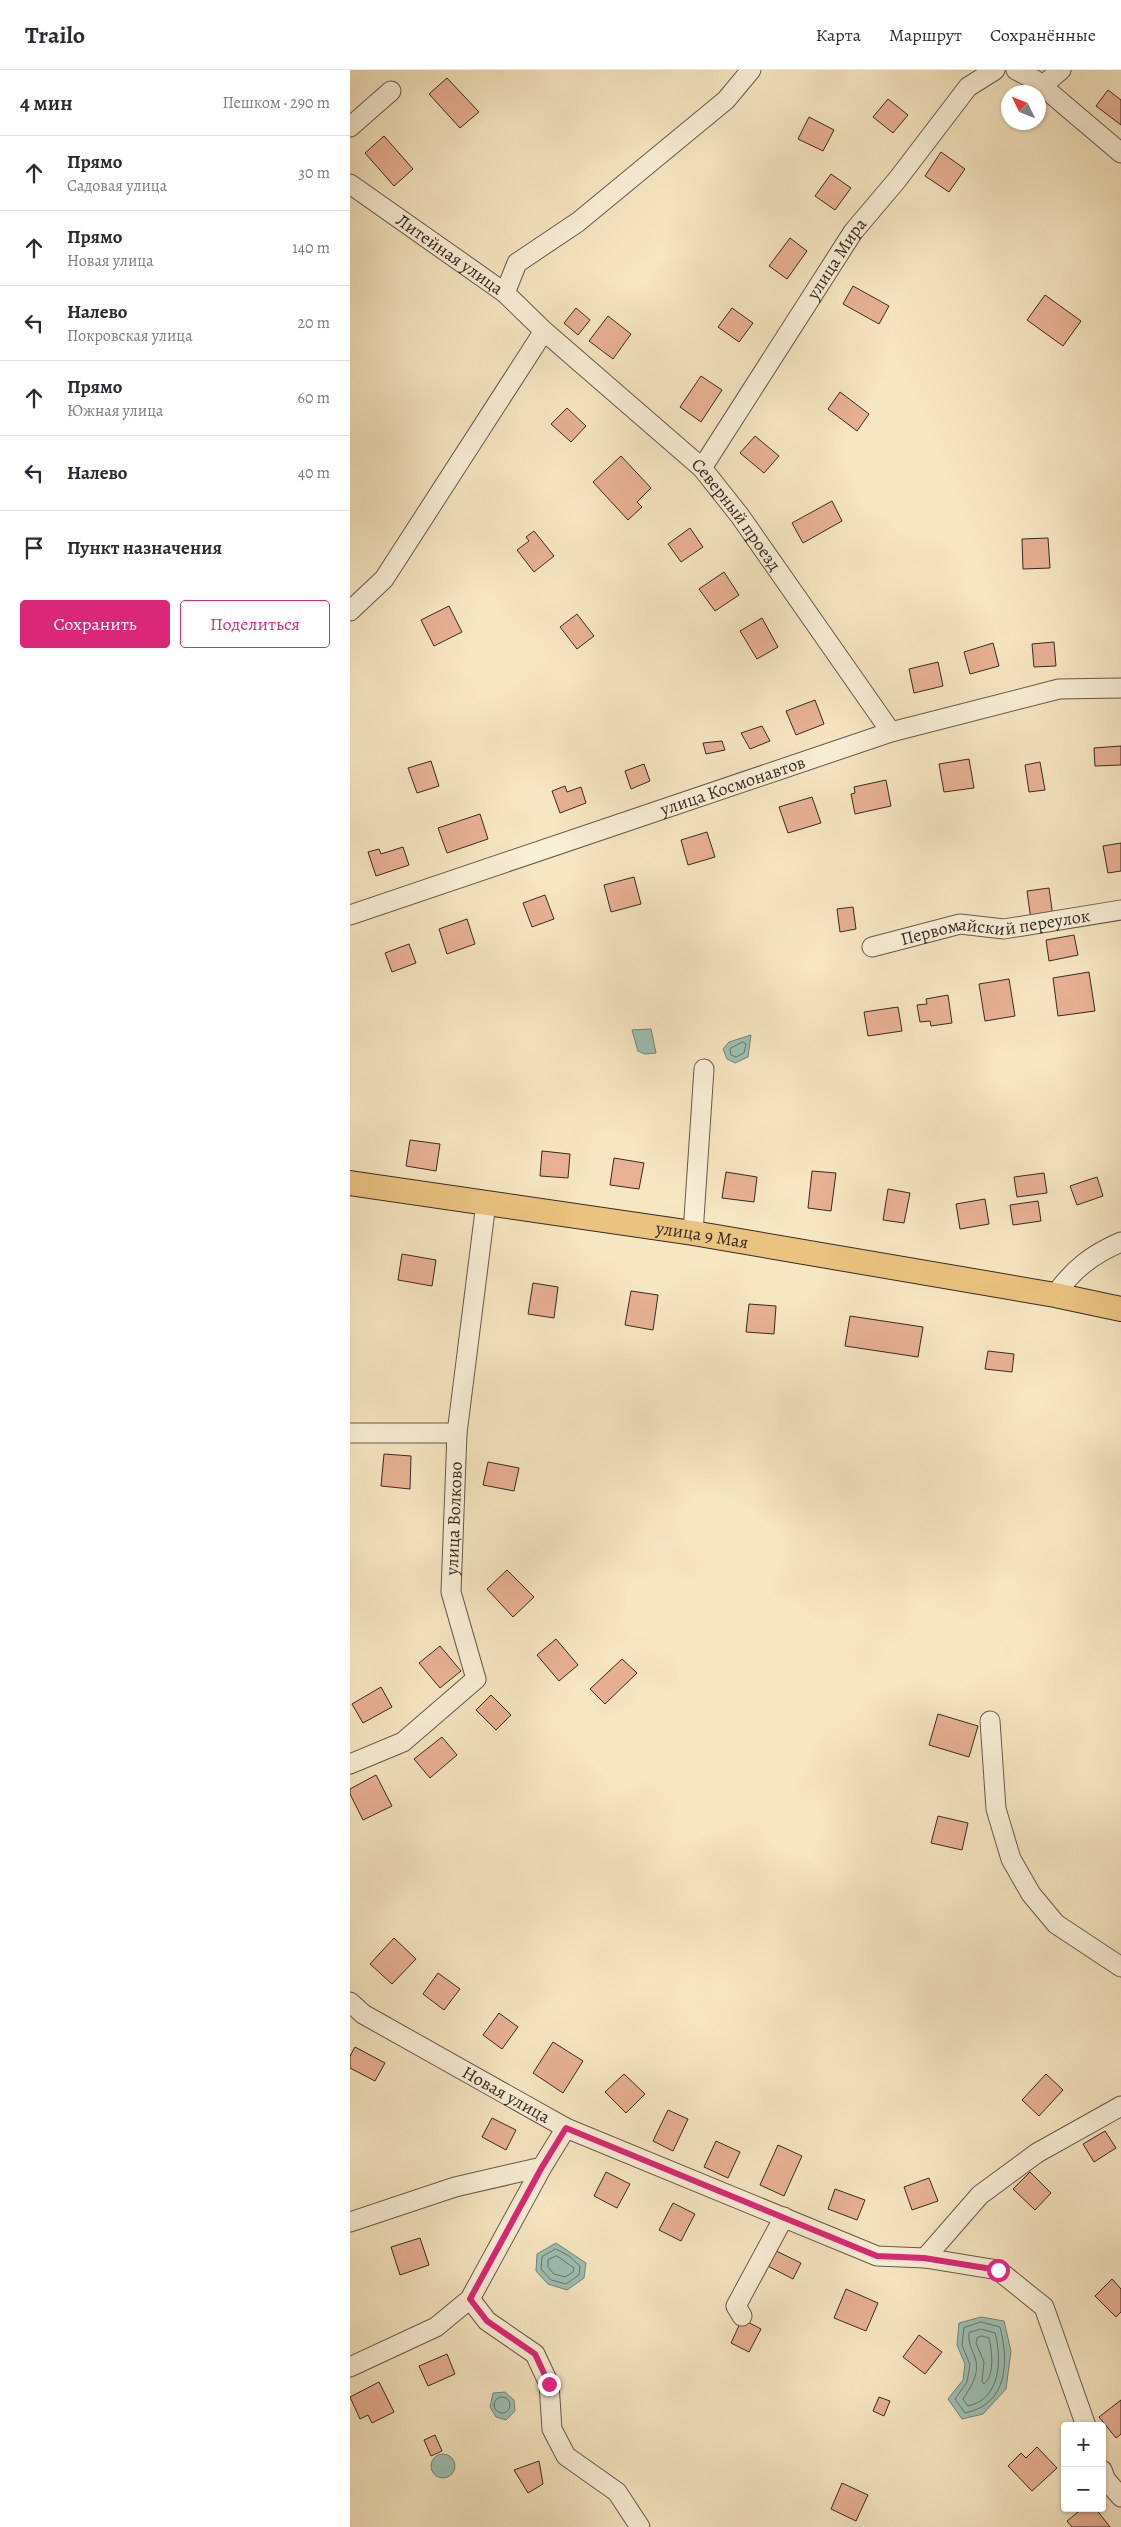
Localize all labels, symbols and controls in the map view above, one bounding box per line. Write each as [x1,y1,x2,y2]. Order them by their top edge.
text: Trailo [25,19,85,51]
text: Карта [816,23,861,47]
text: Маршрут [889,23,962,47]
text: Сохранённые [990,23,1096,47]
north arrow [1001,85,1046,130]
text: 4 мин [20,89,73,117]
text: Пешком · 290 m [222,92,330,114]
text: Прямо [67,149,122,175]
icon: ahead [20,159,48,187]
text: 30 m [298,162,330,184]
text: Садовая улица [67,175,167,197]
street label: Литейная улица [391,208,509,301]
street label: улица Мира [800,212,873,305]
text: Прямо [67,224,122,250]
icon: ahead [20,234,48,262]
text: 140 m [292,237,330,259]
text: Новая улица [67,250,154,272]
text: Налево [67,299,127,325]
icon: left [20,309,48,337]
text: 20 m [297,312,330,334]
text: Покровская улица [67,325,193,347]
text: Прямо [67,374,122,400]
icon: ahead [20,384,48,412]
text: 60 m [298,387,330,409]
text: Южная улица [67,400,163,422]
street label: Северный проезд [687,452,787,576]
icon: left [20,459,48,487]
text: Налево [67,460,127,486]
text: 40 m [298,462,330,484]
icon: arrive [20,534,48,562]
text: Пункт назначения [67,535,222,561]
button: Сохранить [20,600,170,648]
button: Поделиться [180,600,330,648]
street label: улица Космонавтов [656,750,808,822]
street label: Первомайский переулок [898,903,1092,951]
street label: улица 9 Мая [653,1216,750,1254]
street label: улица Волково [440,1461,468,1577]
street label: Новая улица [458,2060,555,2129]
route start [987,2259,1010,2282]
route end [538,2373,561,2396]
map controls [1061,2422,1106,2512]
button: + [1061,2422,1106,2467]
button: − [1061,2467,1106,2512]

